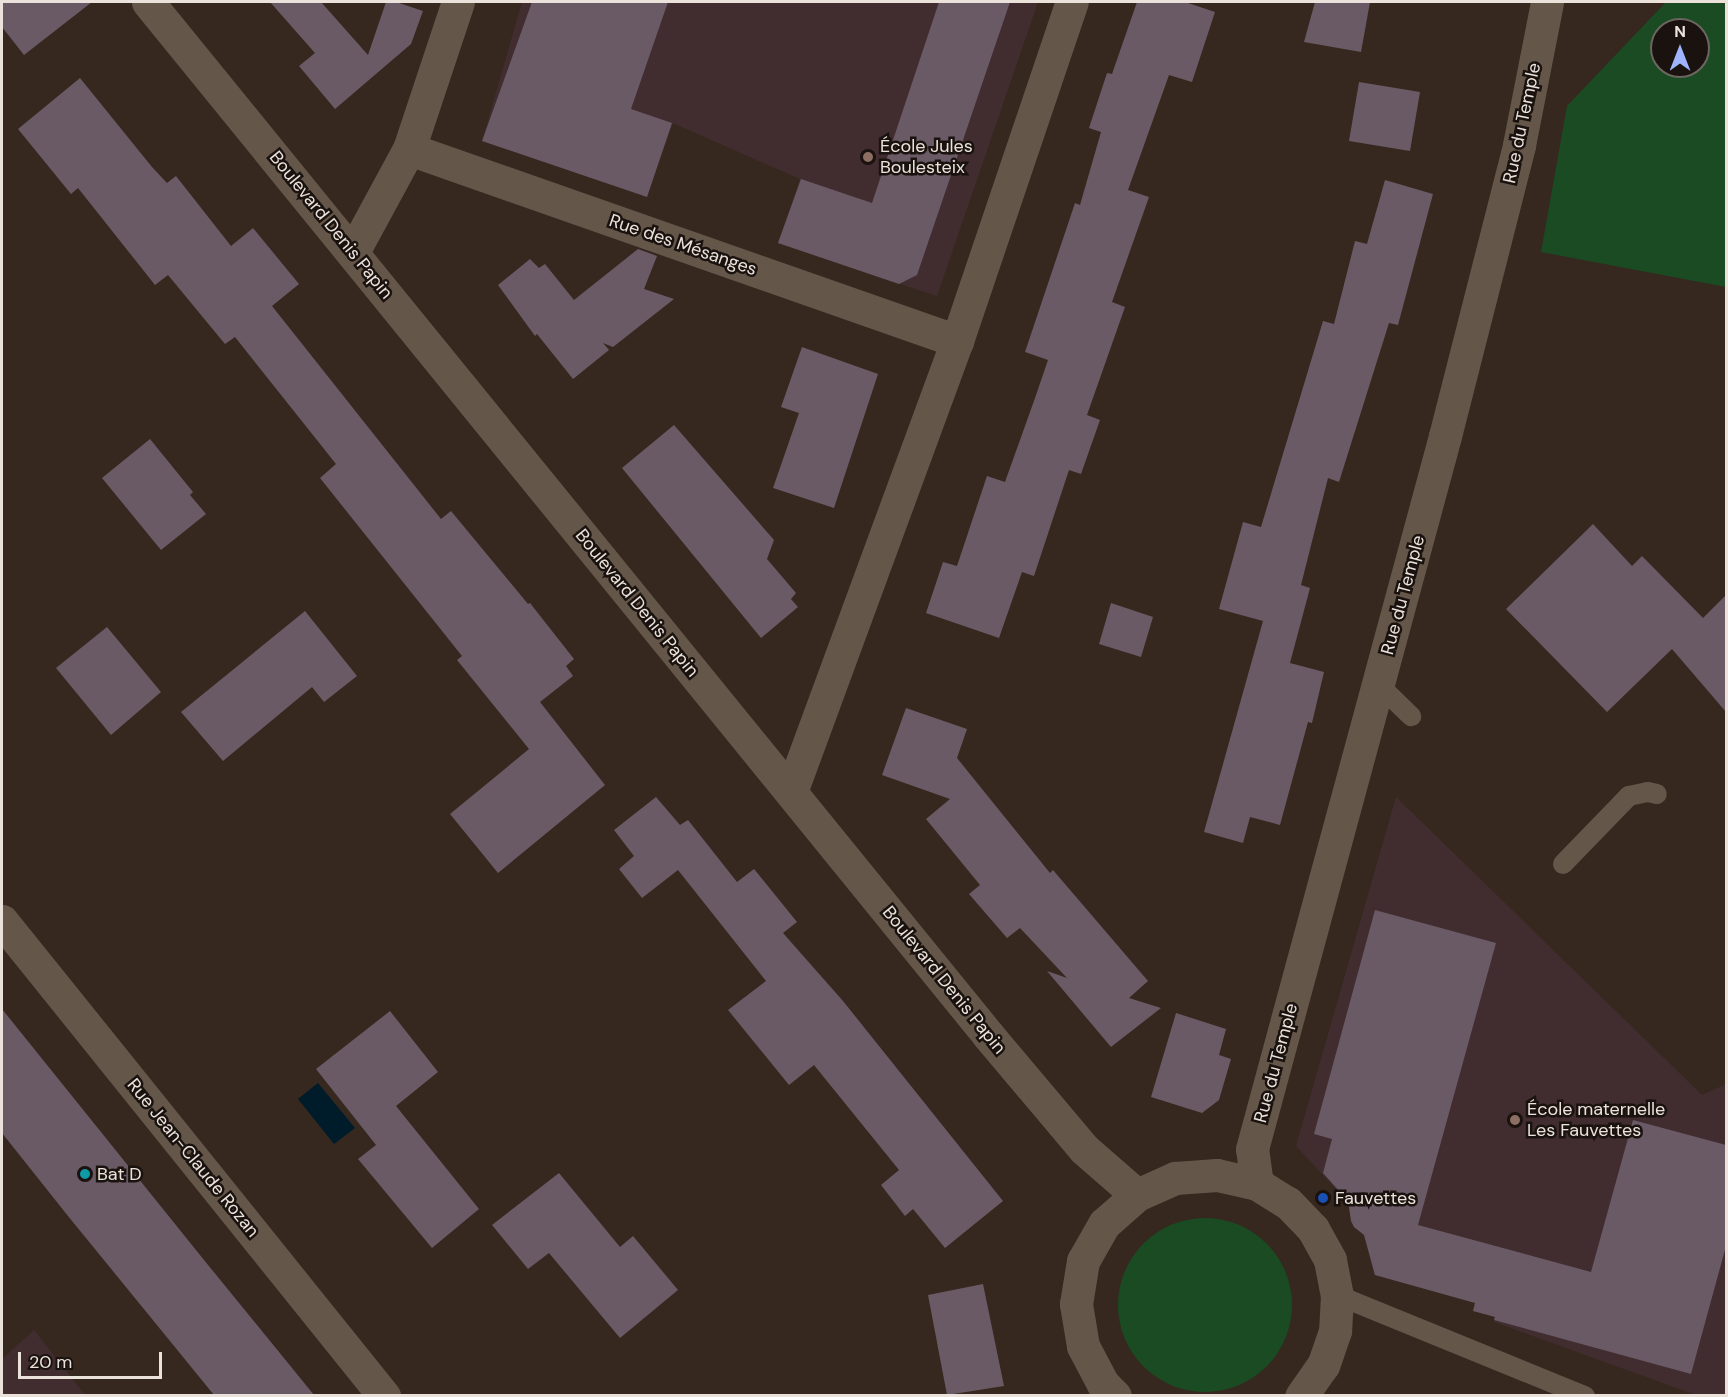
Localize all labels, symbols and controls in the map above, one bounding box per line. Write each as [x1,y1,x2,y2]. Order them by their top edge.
north arrow [1650,18,1710,78]
text: N [1674,21,1686,42]
street label: Rue du Temple [1499,61,1545,185]
place label: École Jules Boulesteix [880,136,973,178]
street label: Boulevard Denis Papin [265,147,397,303]
marker: École Jules Boulesteix [861,150,875,164]
street label: Rue des Mésanges [606,210,760,280]
street label: Boulevard Denis Papin [571,525,703,681]
street label: Rue du Temple [1377,533,1429,657]
street label: Boulevard Denis Papin [878,902,1010,1058]
street label: Rue du Temple [1250,1001,1302,1125]
street label: Rue Jean-Claude Rozan [122,1074,264,1242]
place label: École maternelle Les Fauvettes [1527,1099,1665,1142]
marker: École maternelle Les Fauvettes [1508,1113,1522,1127]
place label: Bat D [97,1163,142,1185]
marker: Bat D [78,1167,92,1181]
place label: Fauvettes [1335,1187,1416,1209]
marker: Fauvettes [1316,1191,1330,1205]
scale bar [21,1340,165,1378]
text: 20 m [29,1350,72,1374]

